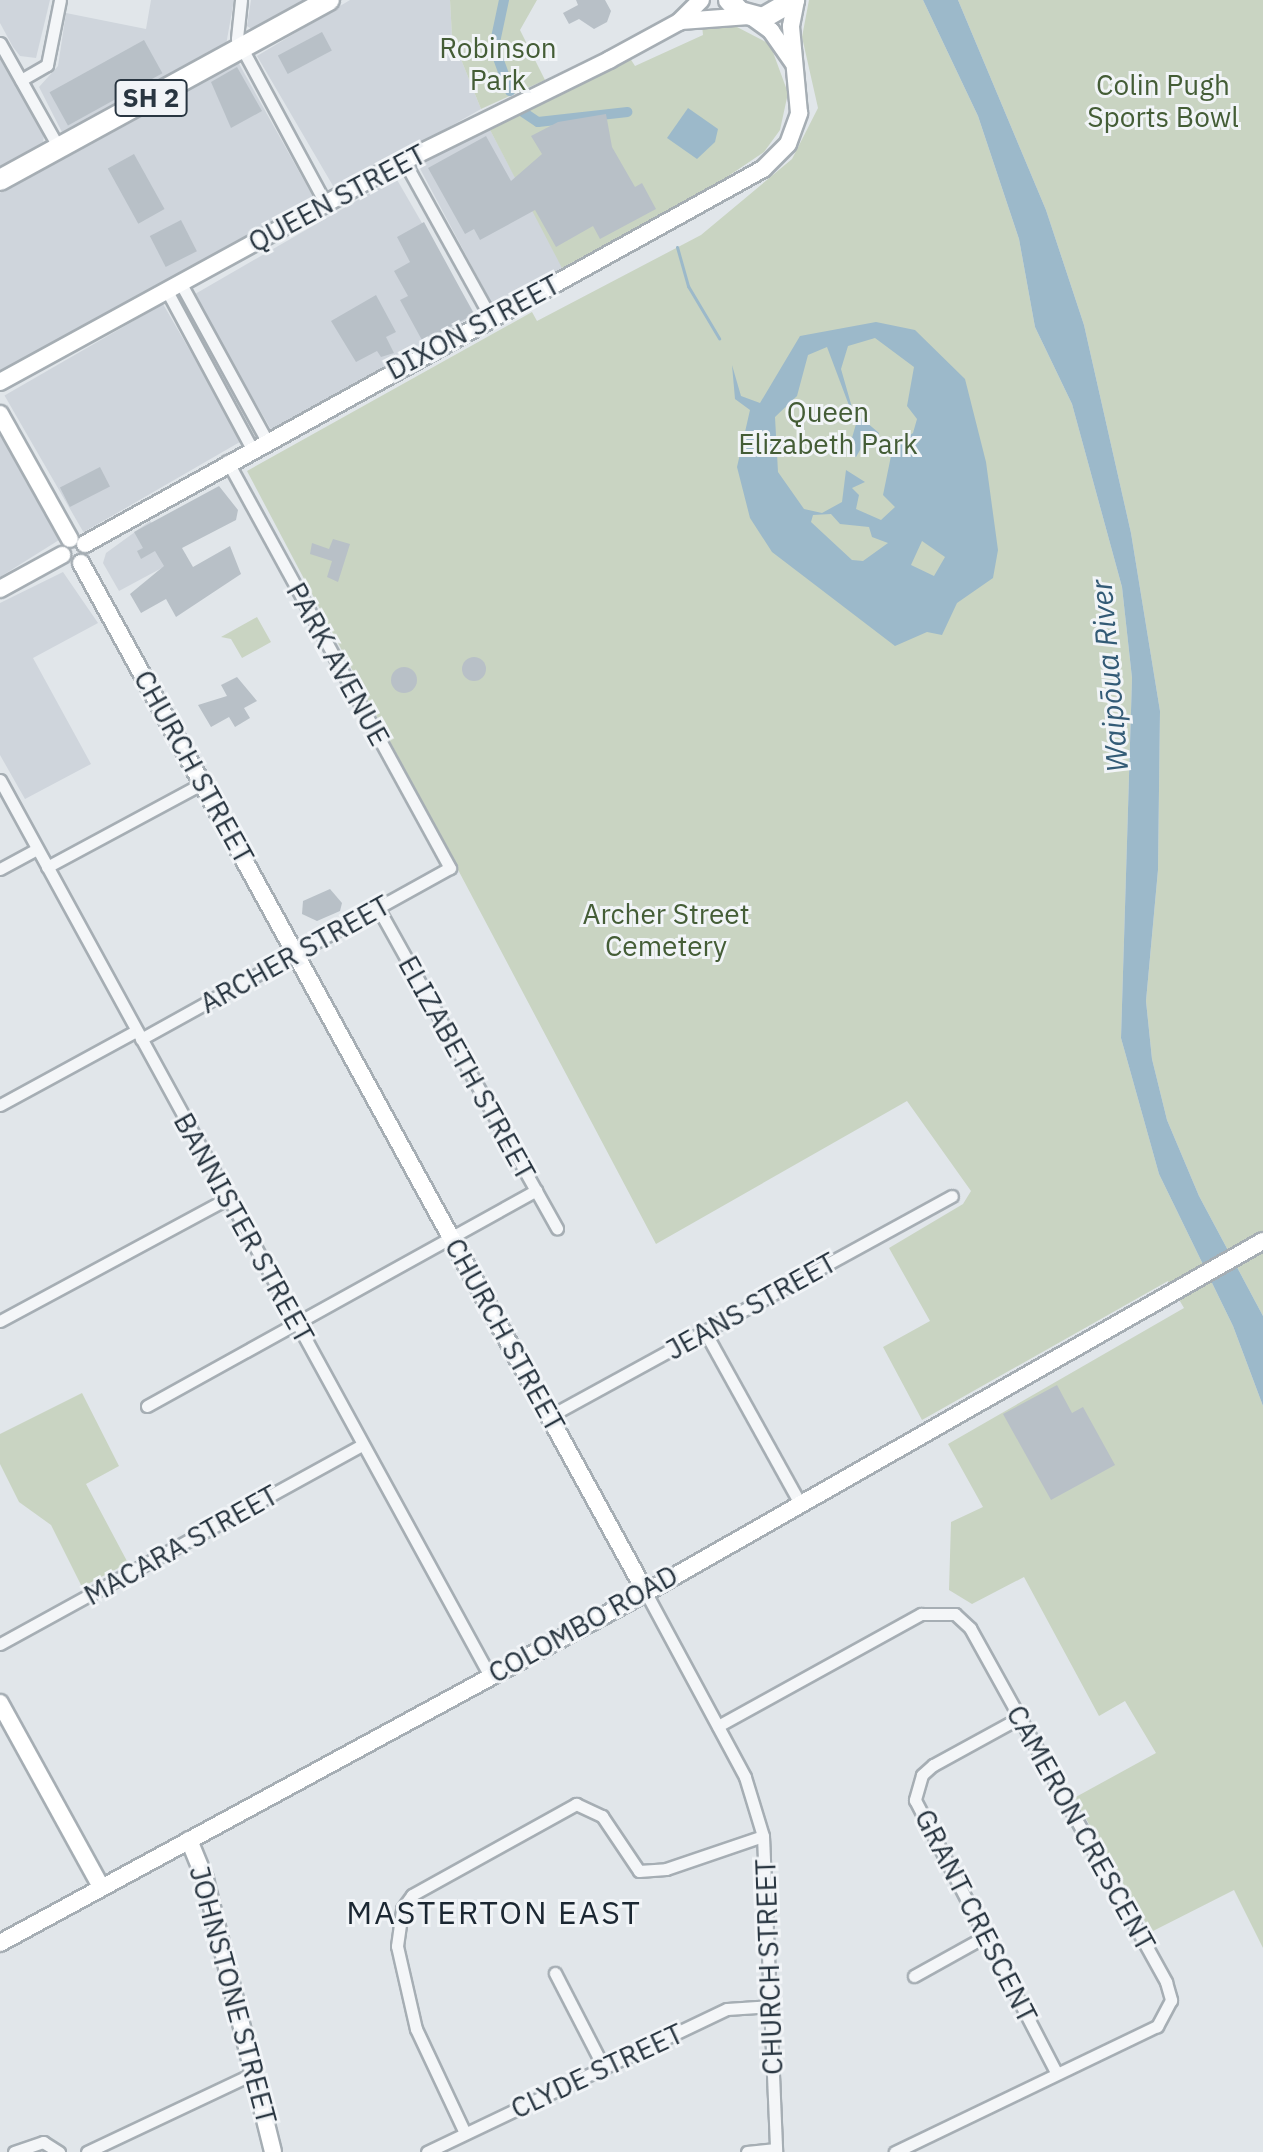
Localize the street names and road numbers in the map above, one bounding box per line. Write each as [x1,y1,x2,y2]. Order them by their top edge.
road number: SH 2 [113,76,189,120]
street label: QUEEN STREET [242,137,432,259]
street label: DIXON STREET [381,267,565,387]
street label: PARK AVENUE [279,577,397,751]
street label: CHURCH STREET [127,664,261,870]
street label: ARCHER STREET [194,888,396,1020]
street label: ELIZABETH STREET [391,950,543,1186]
street label: BANNISTER STREET [167,1107,321,1349]
street label: CHURCH STREET [438,1232,572,1438]
street label: JEANS STREET [660,1245,842,1367]
street label: MACARA STREET [78,1478,284,1612]
street label: COLOMBO ROAD [483,1558,683,1690]
street label: CAMERON CRESCENT [999,1699,1163,1957]
street label: GRANT CRESCENT [908,1804,1044,2028]
street label: CHURCH STREET [748,1858,790,2076]
street label: JOHNSTONE STREET [182,1862,284,2128]
street label: CLYDE STREET [506,2016,688,2126]

